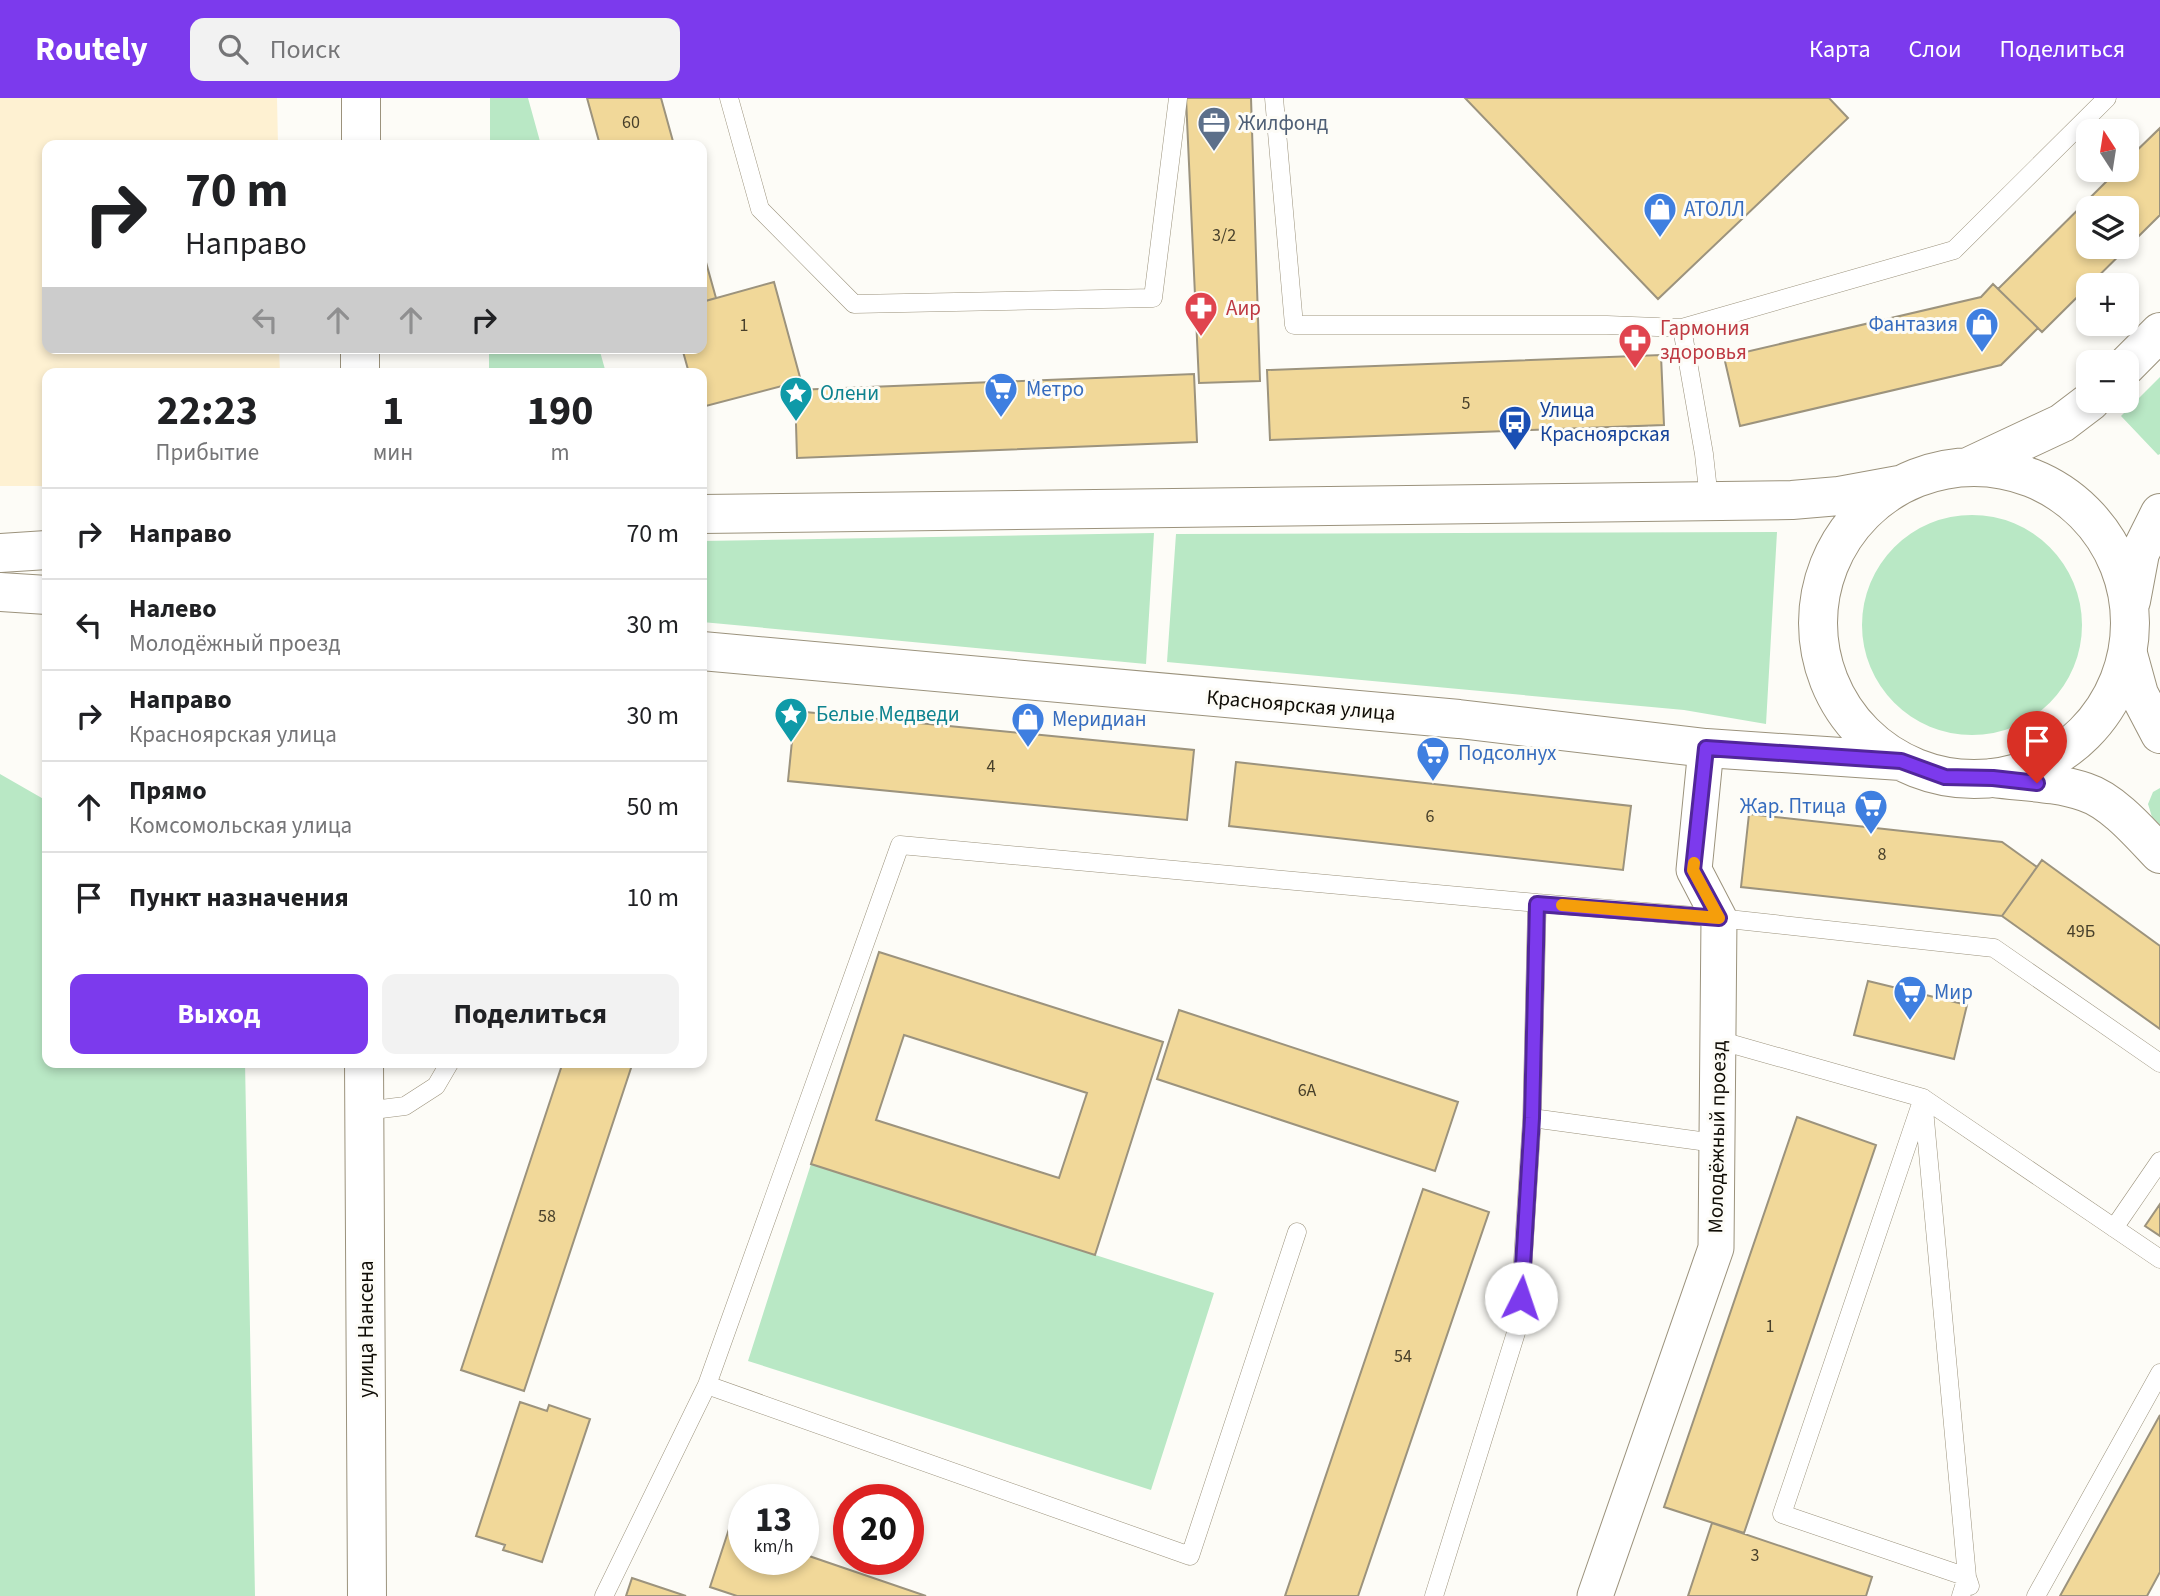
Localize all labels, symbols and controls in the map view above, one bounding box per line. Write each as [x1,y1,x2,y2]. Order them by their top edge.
search box [190,18,680,81]
text: Routely [35,26,148,73]
icon: search [214,30,252,68]
text: Поиск [270,31,340,68]
text: Карта [1809,32,1871,67]
text: Слои [1909,32,1962,67]
text: Поделиться [2000,32,2125,67]
office icon: Жилфонд [1195,104,1233,153]
place label: Жилфонд [1238,108,1328,138]
house number: 60 [622,110,640,135]
north arrow [2076,119,2138,182]
map controls [2076,119,2139,413]
text: 70 m [185,156,289,226]
icon: right [70,168,161,259]
shop icon: АТОЛЛ [1641,190,1679,239]
place label: АТОЛЛ [1684,194,1745,224]
button: layers [2076,196,2139,259]
text: Направо [185,221,307,267]
house number: 3/2 [1212,223,1236,248]
button: + [2076,273,2139,336]
pharmacy icon: Аир [1182,289,1220,338]
place label: Аир [1226,293,1261,323]
icon: left [246,301,284,339]
icon: ahead [319,301,357,339]
icon: ahead [392,301,430,339]
icon: right [465,301,503,339]
shop icon: Фантазия [1963,305,2001,354]
place label: Фантазия [1869,309,1958,339]
house number: 1 [740,313,748,338]
place label: Гармония здоровья [1660,313,1750,367]
pharmacy icon: Гармония здоровья [1616,321,1654,370]
button: − [2076,350,2139,413]
supermarket icon: Метро [982,370,1020,419]
place icon: Олени [777,374,815,423]
place label: Метро [1026,374,1084,404]
place label: Олени [820,378,879,408]
text: 22:23 [157,381,258,441]
text: 1 [382,381,404,441]
text: 190 [527,381,593,441]
house number: 5 [1462,391,1471,416]
place label: Улица Красноярская [1540,395,1670,449]
bus stop icon: Улица Красноярская [1496,403,1534,452]
text: Прибытие [156,436,259,469]
text: мин [373,436,413,469]
text: m [551,436,570,469]
icon: right [70,515,108,553]
text: Направо [129,515,232,552]
text: 70 m [626,515,679,552]
text: Налево [129,590,217,627]
icon: left [70,606,108,644]
text: 30 m [626,606,679,643]
text: Молодёжный проезд [129,627,340,660]
text: Направо [129,681,232,718]
street label: Красноярская улица [1205,682,1397,728]
place icon: Белые Медведи [772,695,810,744]
icon: right [70,697,108,735]
text: 30 m [626,697,679,734]
place label: Белые Медведи [816,699,960,729]
shop icon: Меридиан [1009,700,1047,749]
place label: Меридиан [1052,704,1147,734]
pin [2007,711,2067,783]
text: Красноярская улица [129,718,337,751]
icon: arrive [2018,722,2056,760]
supermarket icon: Подсолнух [1414,734,1452,783]
place label: Подсолнух [1458,738,1557,768]
house number: 4 [987,754,996,779]
text: Прямо [129,772,207,809]
supermarket icon: Жар. Птица [1852,787,1890,836]
icon: ahead [70,788,108,826]
text: 50 m [626,788,679,825]
place label: Жар. Птица [1740,791,1846,821]
house number: 6 [1426,804,1435,829]
text: Комсомольская улица [129,809,352,842]
house number: 8 [1878,842,1887,867]
icon: arrive [70,879,108,917]
text: Пункт назначения [129,879,349,916]
text: 10 m [626,879,679,916]
house number: 49Б [2067,919,2095,944]
supermarket icon: Мир [1891,973,1929,1022]
button: Выход [70,974,368,1054]
button: Поделиться [382,974,679,1054]
place label: Мир [1934,977,1973,1007]
street label: Молодёжный проезд [1700,1040,1734,1234]
house number: 6А [1298,1078,1317,1103]
house number: 58 [538,1204,556,1229]
street label: улица Нансена [351,1260,381,1398]
position arrow [1484,1261,1558,1335]
house number: 1 [1766,1314,1774,1339]
house number: 54 [1394,1344,1412,1369]
speed limit sign: 20 [833,1484,924,1575]
text: 13 [755,1495,792,1545]
text: km/h [754,1534,793,1559]
house number: 3 [1751,1543,1760,1568]

